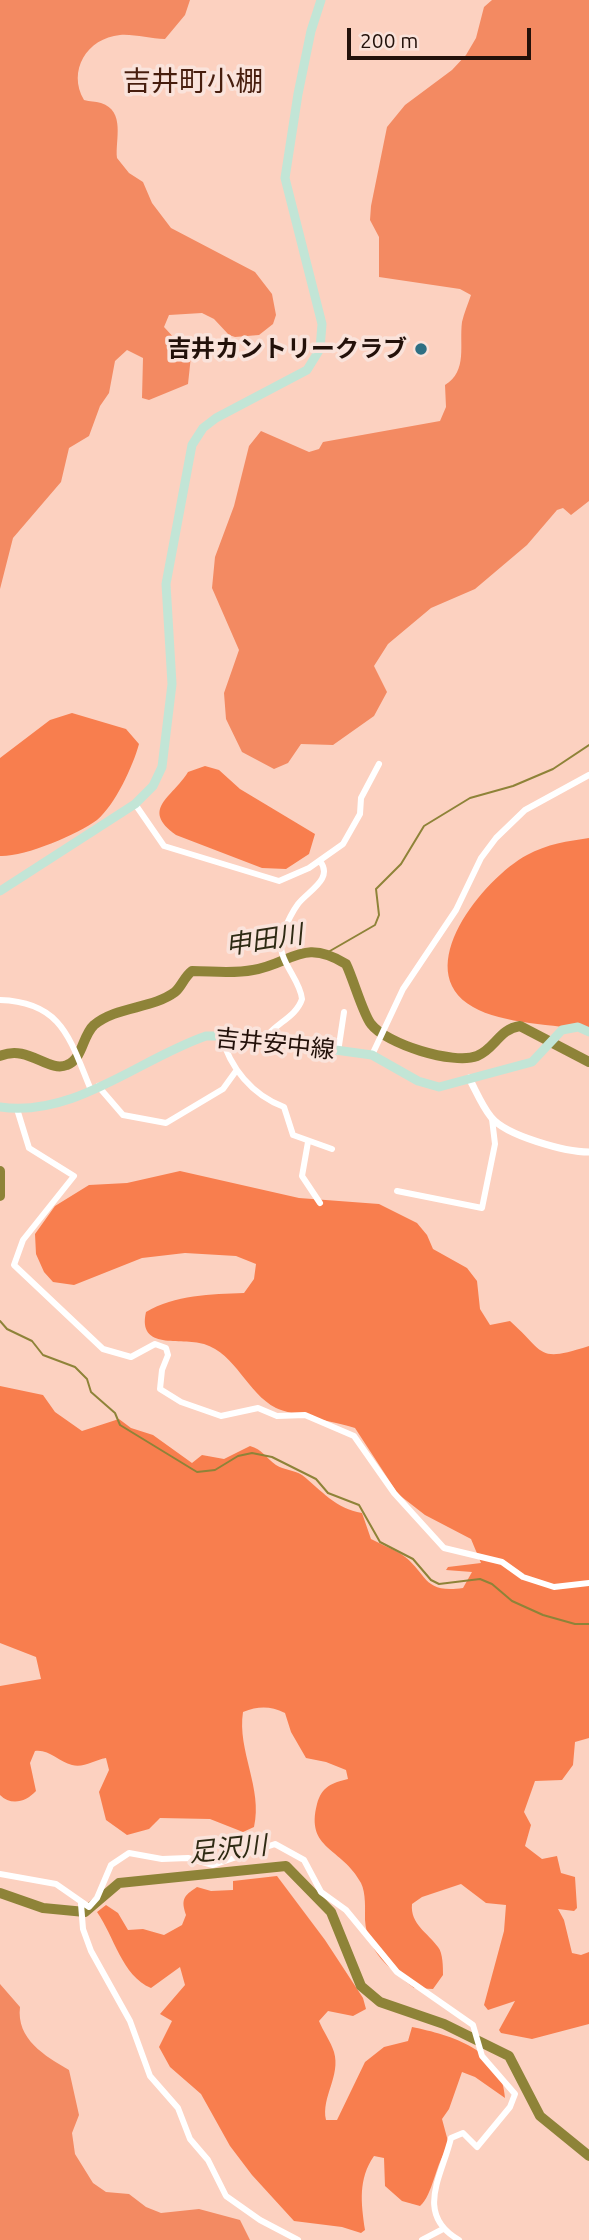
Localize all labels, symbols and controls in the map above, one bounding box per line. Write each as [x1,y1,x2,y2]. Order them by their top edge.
scale bar [351,14,535,58]
text: 200 m [360,28,418,52]
district label: 吉井町小棚 [123,65,263,99]
place label: 吉井カントリークラブ [167,335,407,363]
marker: 吉井カントリークラブ [413,341,429,357]
water label: 申田川 [223,918,305,962]
street label: 吉井安中線 [214,1023,336,1065]
water label: 足沢川 [188,1829,268,1869]

